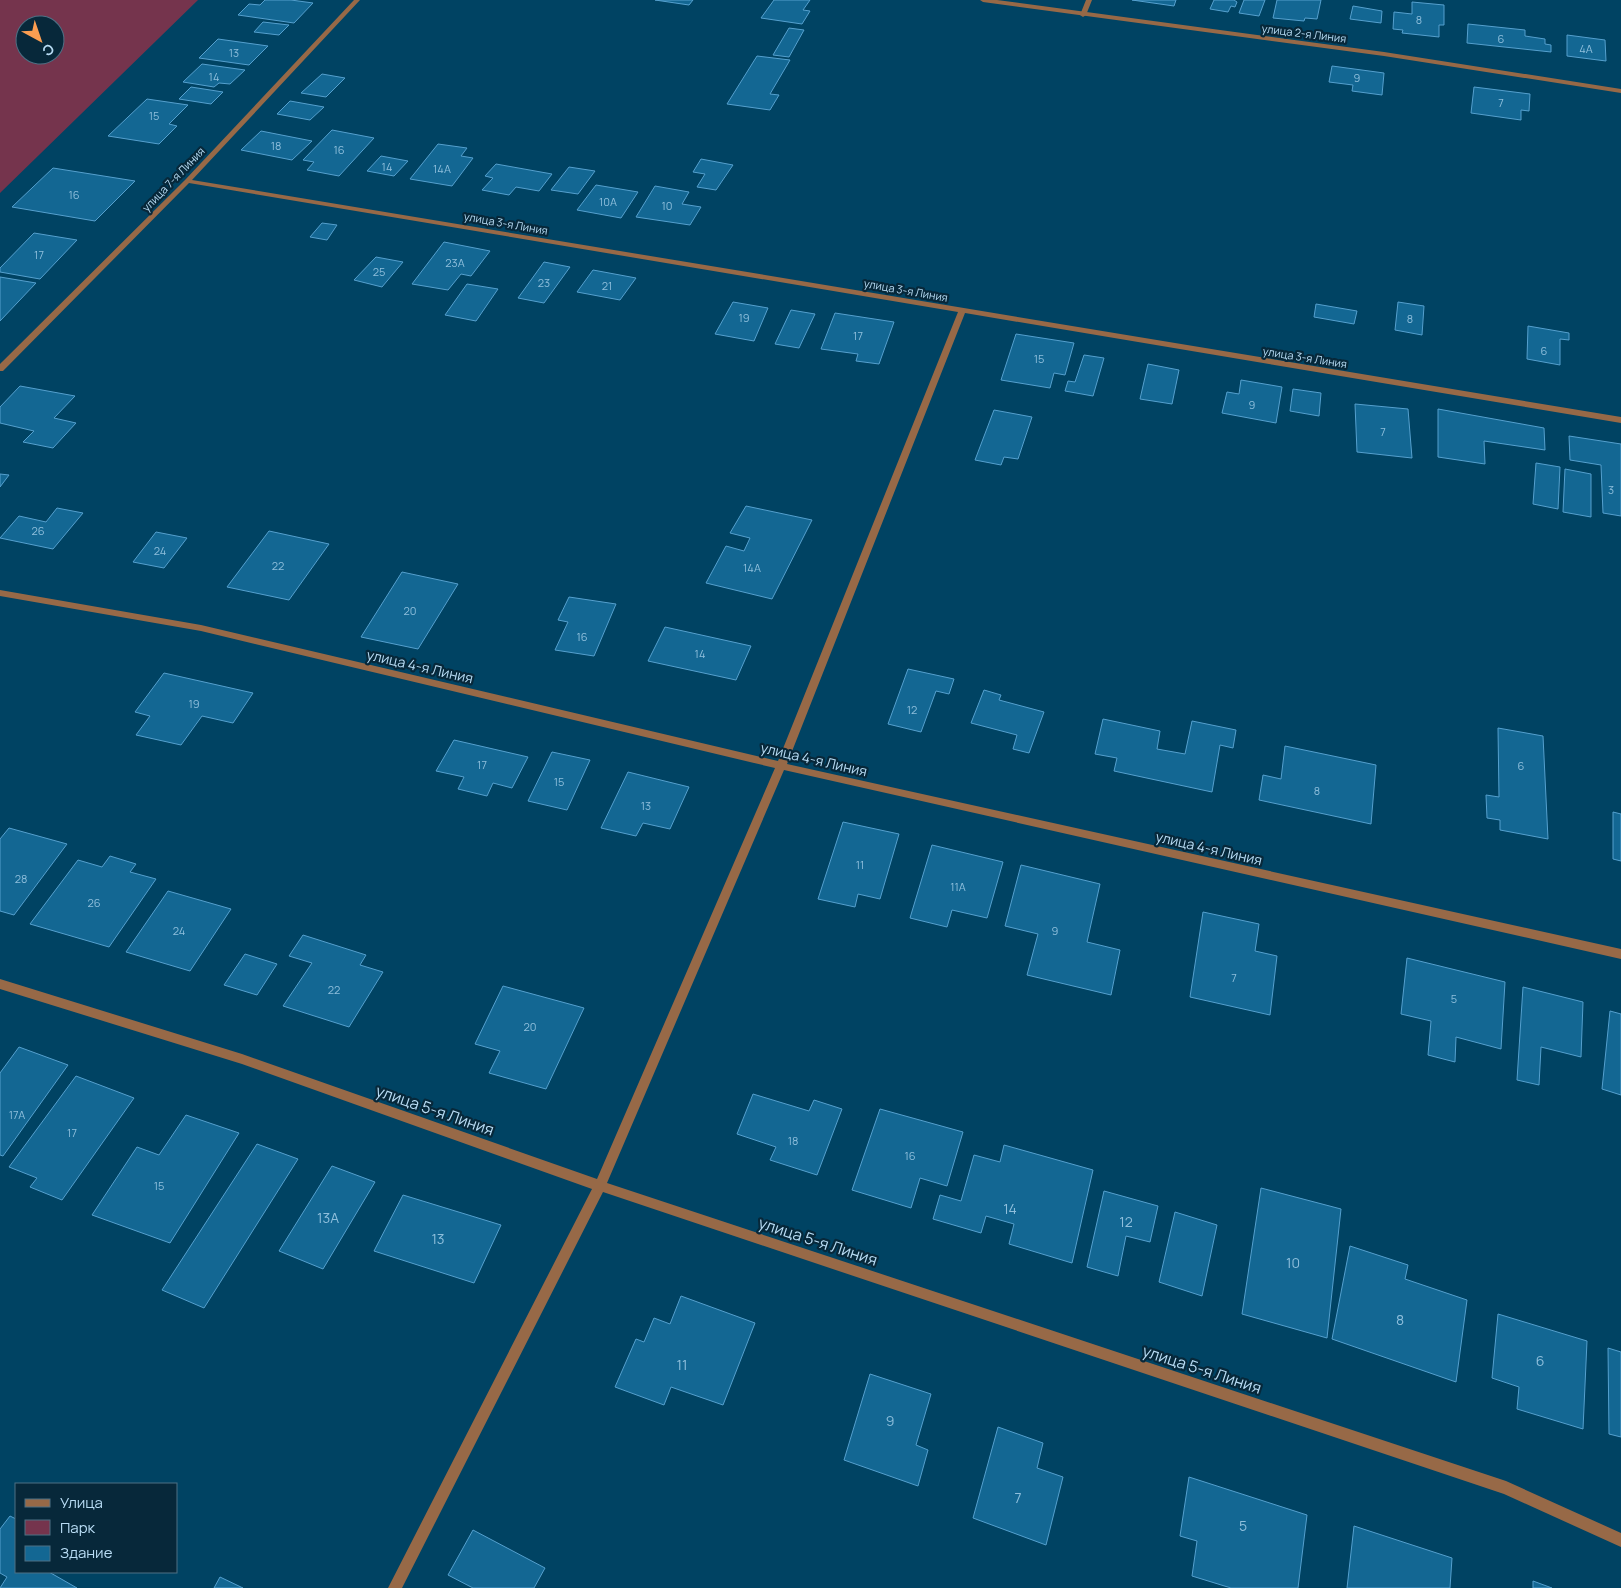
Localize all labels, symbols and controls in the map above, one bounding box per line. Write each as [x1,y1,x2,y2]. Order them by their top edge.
house number: 8 [1416,12,1422,27]
north arrow [15,15,65,65]
street label: улица 2-я Линия [1261,20,1347,46]
house number: 6 [1498,31,1505,46]
text: С [39,40,59,61]
house number: 4А [1579,41,1593,56]
house number: 13 [229,45,239,60]
house number: 14 [209,69,219,84]
house number: 9 [1354,70,1361,85]
house number: 7 [1498,95,1504,110]
house number: 15 [149,108,159,123]
house number: 18 [271,138,281,153]
house number: 16 [333,142,345,157]
street label: улица 7-я Линия [138,143,208,215]
house number: 14 [382,159,392,174]
house number: 14А [433,161,451,176]
house number: 16 [68,187,80,202]
house number: 10А [599,194,617,209]
house number: 10 [661,198,673,213]
street label: улица 3-я Линия [463,208,549,238]
house number: 17 [34,247,44,262]
house number: 23А [445,255,465,270]
house number: 25 [373,264,385,279]
house number: 23 [538,275,550,290]
street label: улица 3-я Линия [863,275,949,305]
house number: 21 [602,278,612,293]
house number: 19 [738,310,750,325]
house number: 8 [1407,311,1413,326]
house number: 17 [853,328,863,343]
street label: улица 3-я Линия [1262,343,1348,371]
house number: 6 [1541,343,1548,358]
house number: 15 [1034,351,1044,366]
house number: 9 [1249,397,1256,412]
house number: 7 [1380,424,1386,439]
house number: 3 [1608,482,1614,497]
house number: 26 [31,523,45,538]
house number: 24 [154,543,166,558]
house number: 22 [272,558,284,573]
house number: 14А [743,560,761,575]
house number: 20 [404,603,416,618]
house number: 16 [576,629,588,644]
street label: улица 4-я Линия [365,645,475,687]
house number: 14 [695,646,705,661]
house number: 19 [188,696,200,711]
house number: 12 [907,702,917,717]
street label: улица 4-я Линия [759,738,869,780]
house number: 17 [477,757,487,772]
house number: 6 [1518,758,1525,773]
house number: 15 [554,774,564,789]
house number: 8 [1314,783,1320,798]
house number: 13 [641,798,651,813]
street label: улица 4-я Линия [1154,827,1264,869]
house number: 11 [856,857,864,872]
house number: 28 [15,871,27,886]
house number: 11А [950,879,966,894]
house number: 26 [87,895,101,910]
house number: 24 [173,923,185,938]
house number: 9 [1052,923,1059,938]
house number: 7 [1231,970,1237,985]
house number: 22 [328,982,340,997]
house number: 5 [1451,991,1457,1006]
house number: 20 [524,1019,536,1034]
street label: улица 5-я Линия [373,1079,497,1141]
house number: 17A [9,1107,25,1122]
house number: 17 [67,1125,77,1140]
house number: 18 [788,1133,798,1148]
house number: 16 [904,1148,916,1163]
house number: 15 [154,1178,164,1193]
house number: 14 [1003,1199,1017,1218]
house number: 13A [317,1208,339,1227]
street label: улица 5-я Линия [756,1211,880,1271]
house number: 12 [1119,1212,1133,1231]
house number: 13 [431,1229,445,1248]
house number: 10 [1286,1253,1300,1272]
house number: 8 [1396,1310,1404,1329]
street label: улица 5-я Линия [1140,1339,1264,1399]
house number: 6 [1536,1351,1544,1370]
house number: 11 [677,1355,687,1374]
house number: 9 [886,1411,894,1430]
legend [15,1483,178,1573]
house number: 7 [1014,1488,1022,1507]
text: Улица [60,1492,103,1513]
house number: 5 [1239,1516,1247,1535]
text: Парк [60,1517,96,1538]
text: Здание [60,1542,113,1563]

